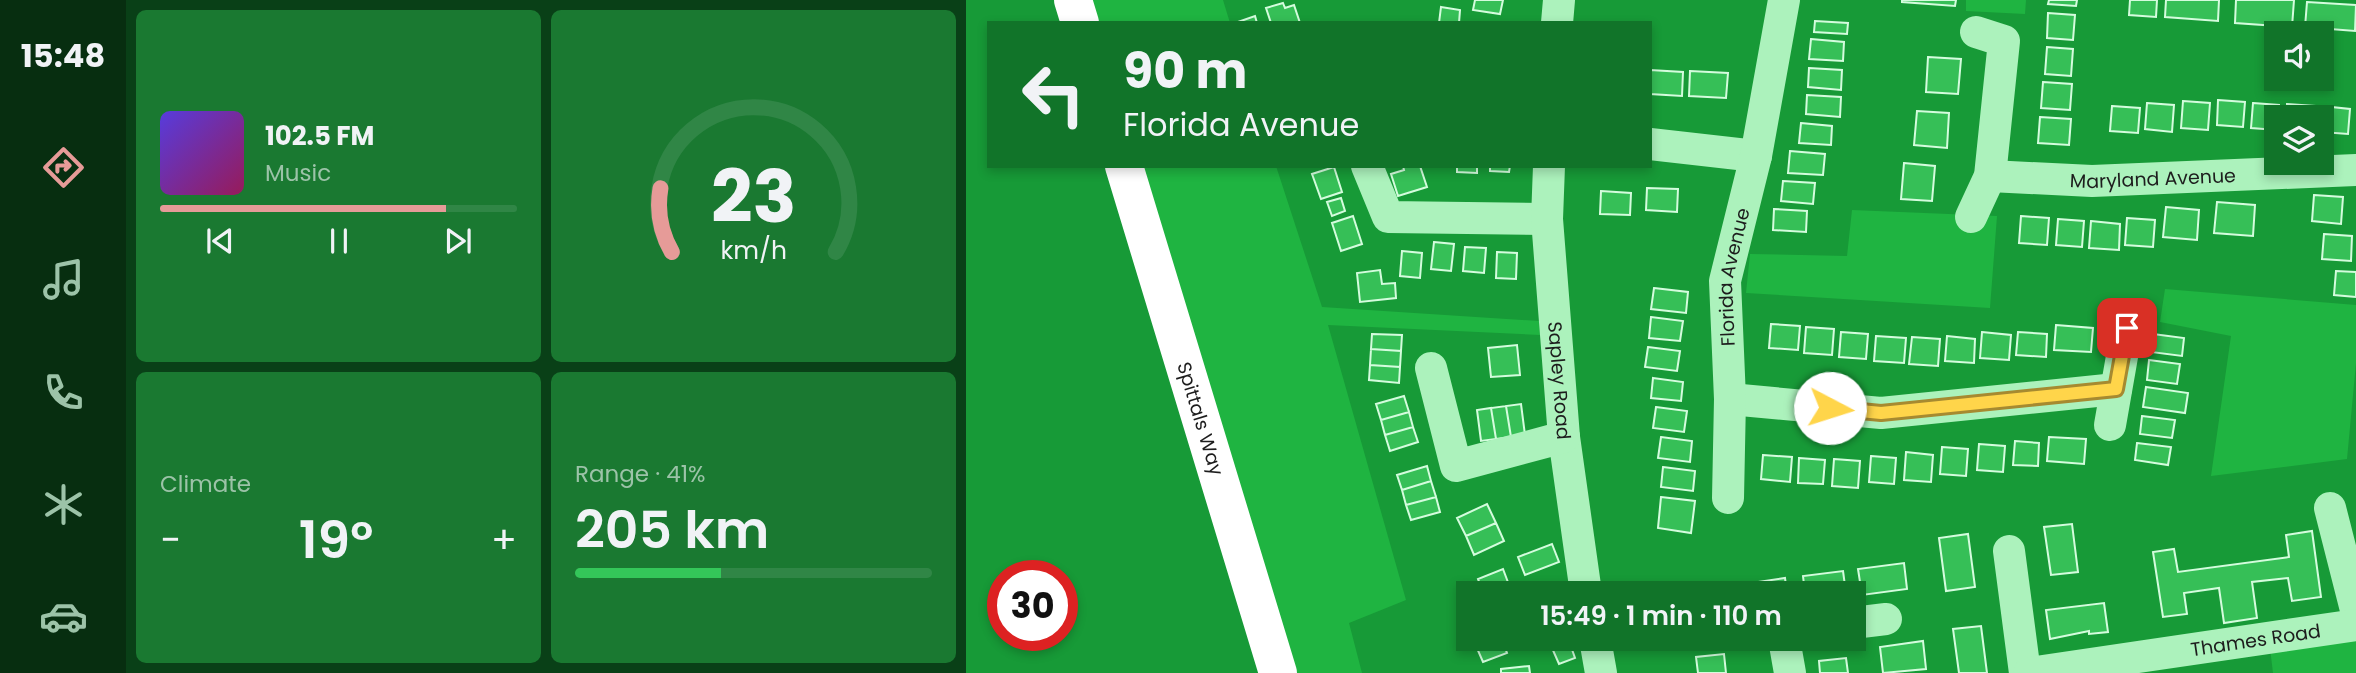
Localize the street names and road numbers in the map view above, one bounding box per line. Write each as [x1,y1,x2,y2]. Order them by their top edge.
street label: Maryland Avenue [2069,162,2236,195]
street label: Florida Avenue [1712,205,1756,347]
street label: Sapley Road [1542,320,1578,441]
street label: Spittals Way [1171,359,1231,479]
street label: Thames Road [2189,617,2322,663]

